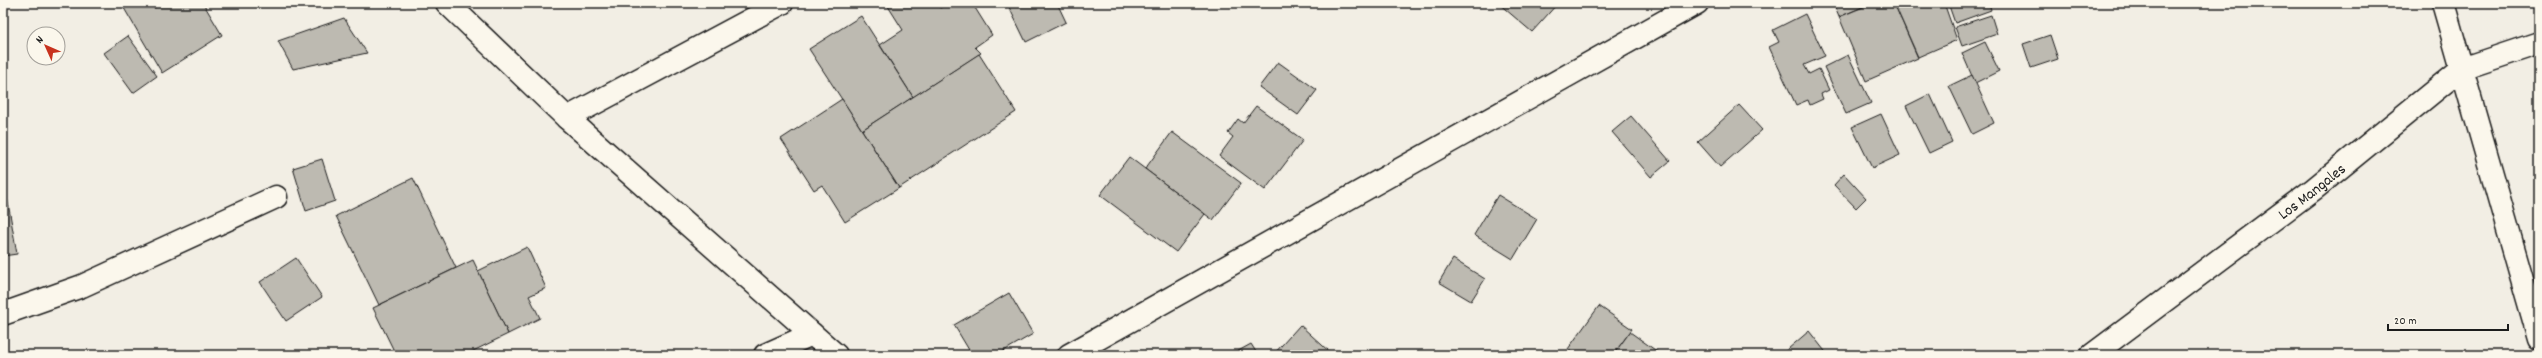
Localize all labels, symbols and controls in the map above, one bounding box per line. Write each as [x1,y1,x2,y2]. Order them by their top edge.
north arrow [26,26,66,66]
text: N [33,32,48,48]
street label: Los Mangales [2274,158,2352,226]
scale bar [2388,306,2508,332]
text: 20 m [2394,313,2417,330]

